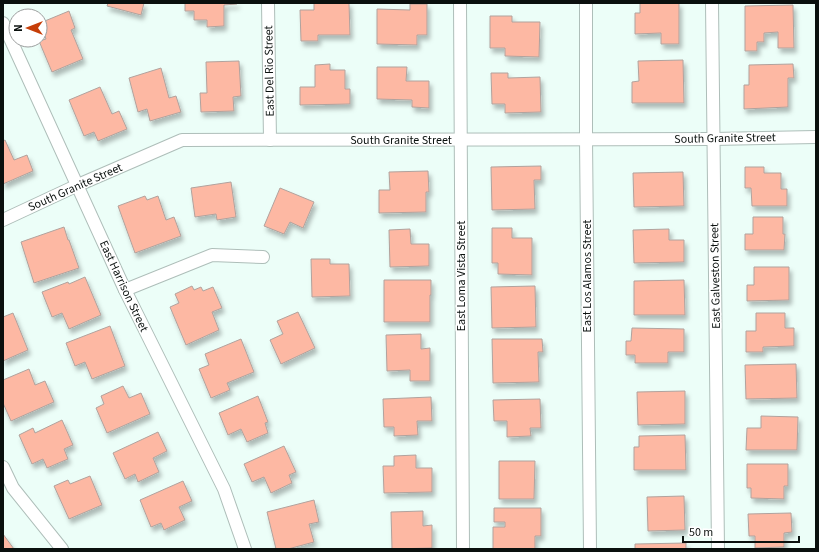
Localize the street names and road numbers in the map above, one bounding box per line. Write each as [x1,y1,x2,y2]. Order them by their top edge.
street label: East Del Rio Street [260,25,279,117]
street label: South Granite Street [674,129,776,148]
street label: South Granite Street [350,132,452,149]
street label: South Granite Street [25,159,125,216]
street label: East Los Alamos Street [579,220,596,332]
street label: East Loma Vista Street [453,221,470,331]
street label: East Galveston Street [706,223,725,329]
street label: East Harrison Street [95,238,152,335]

